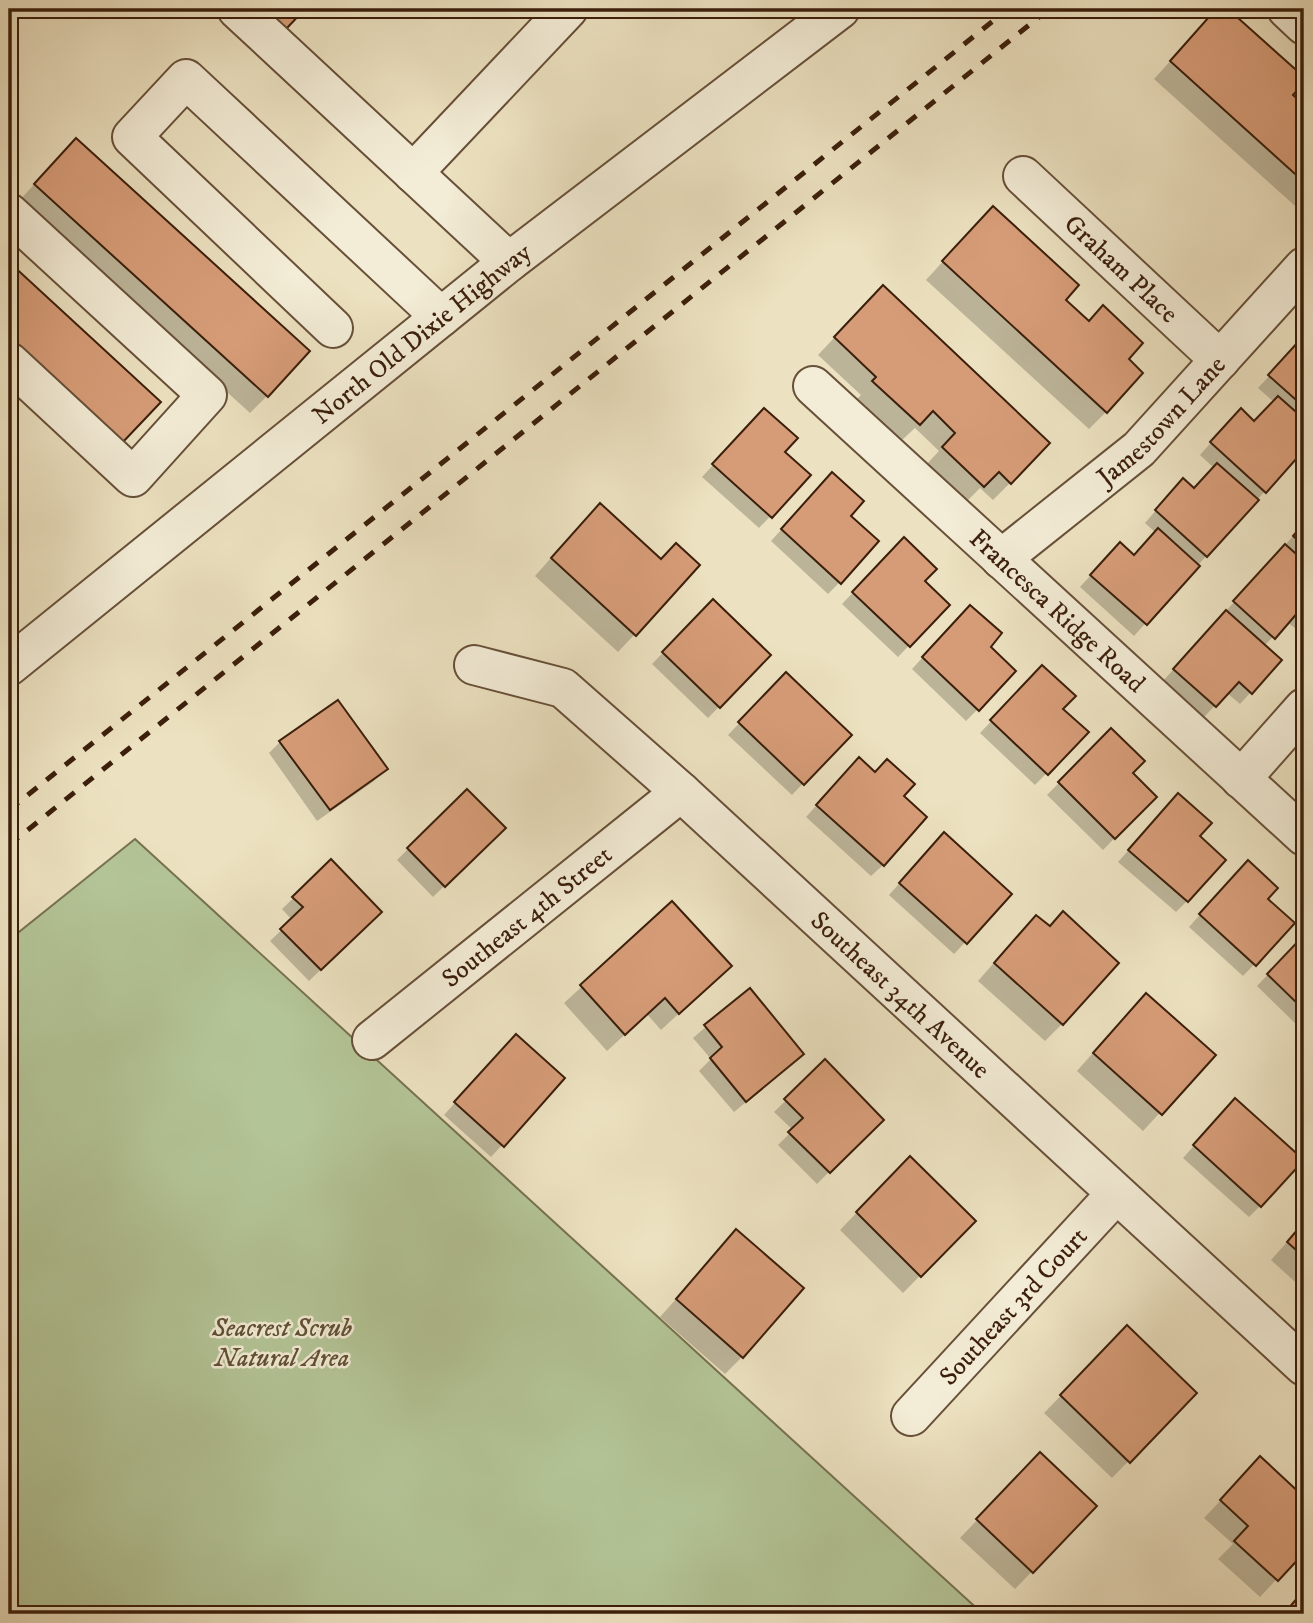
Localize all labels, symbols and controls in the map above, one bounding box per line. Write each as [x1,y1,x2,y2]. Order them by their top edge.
street label: Graham Place [1057,208,1185,331]
street label: North Old Dixie Highway [306,236,539,432]
street label: Jamestown Lane [1089,349,1234,495]
street label: Francesca Ridge Road [962,522,1152,700]
street label: Southeast 4th Street [435,839,619,996]
street label: Southeast 34th Avenue [803,905,996,1086]
street label: Southeast 3rd Court [933,1221,1095,1393]
park label: Seacrest Scrub Natural Area [211,1312,352,1375]

